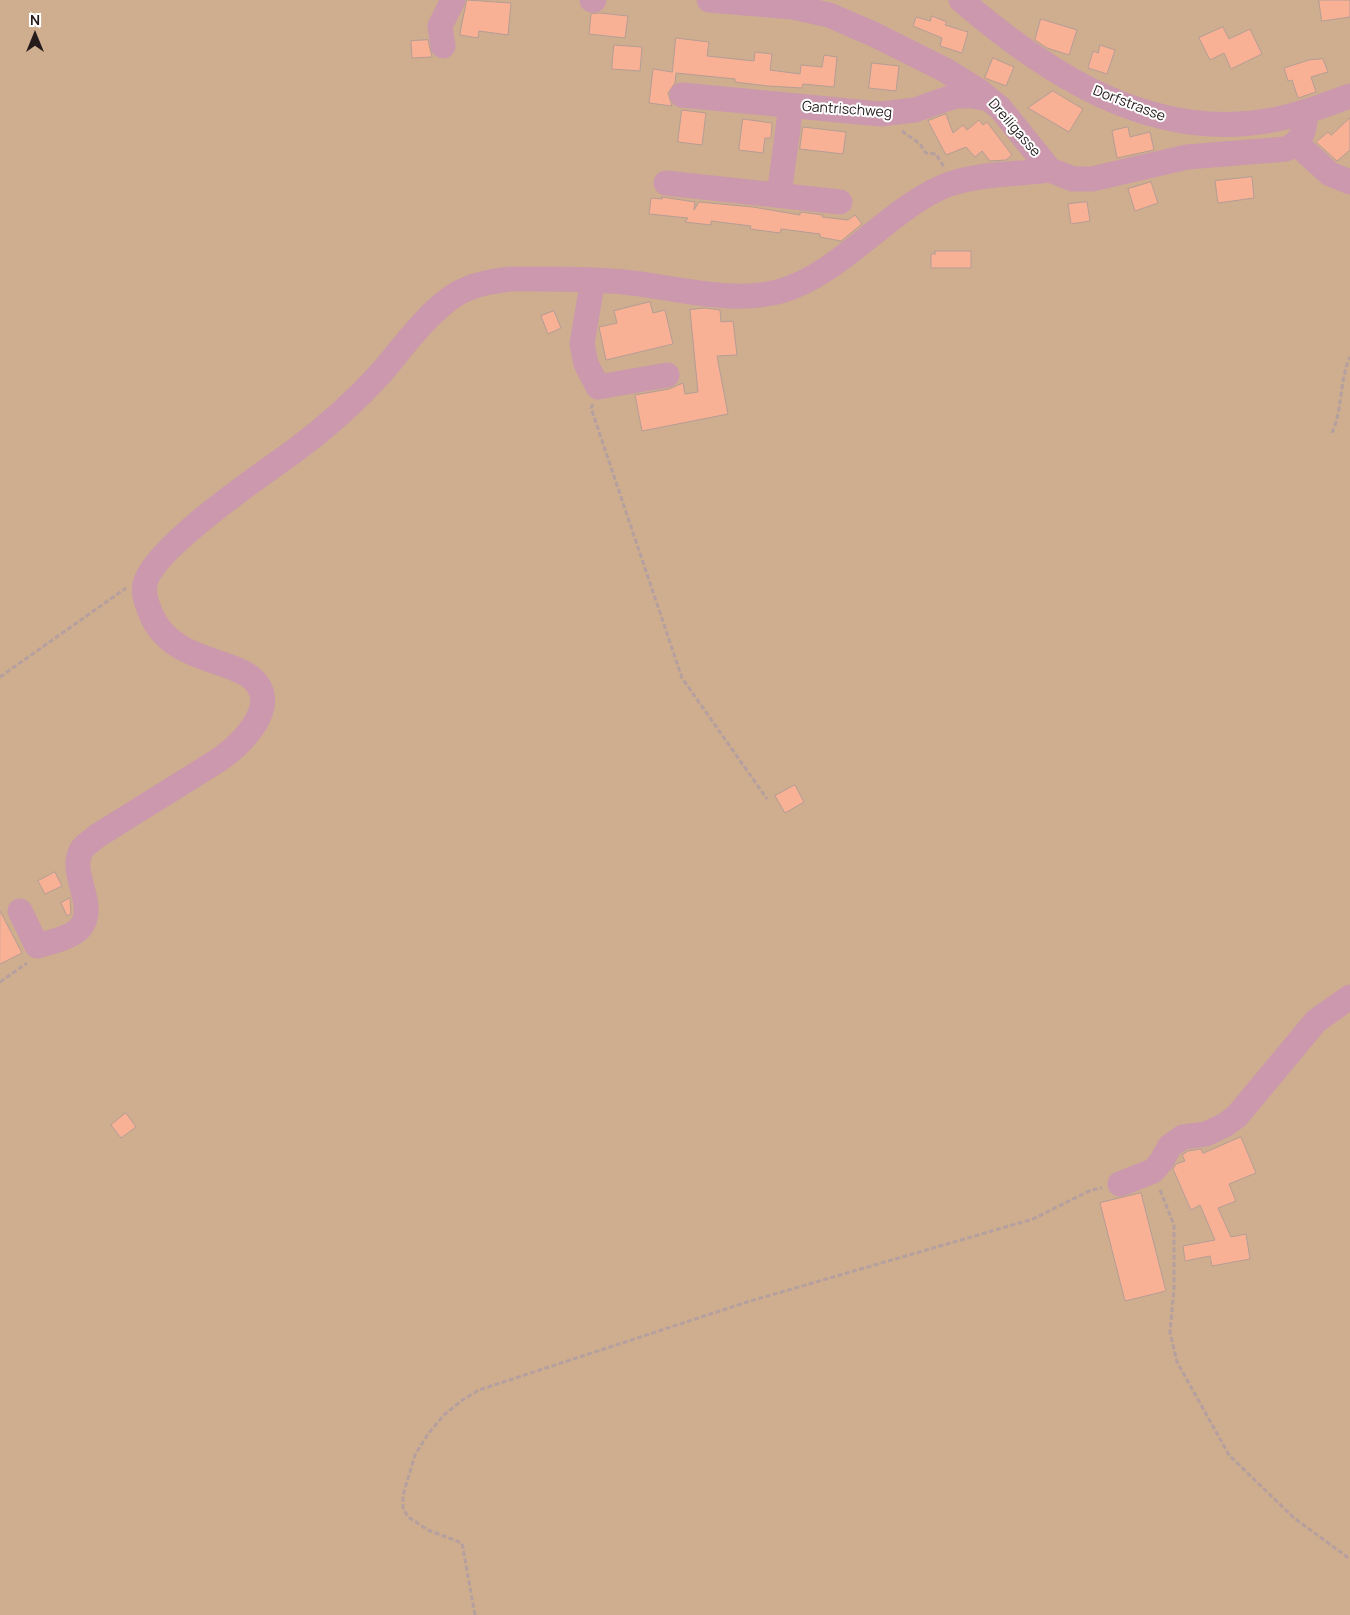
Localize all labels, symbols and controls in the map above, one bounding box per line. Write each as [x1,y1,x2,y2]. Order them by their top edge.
north arrow [10,10,60,60]
text: N [30,10,40,29]
street label: Dorfstrasse [1090,83,1168,125]
street label: Dreiligasse [984,96,1044,160]
street label: Gantrischweg [801,98,893,122]

